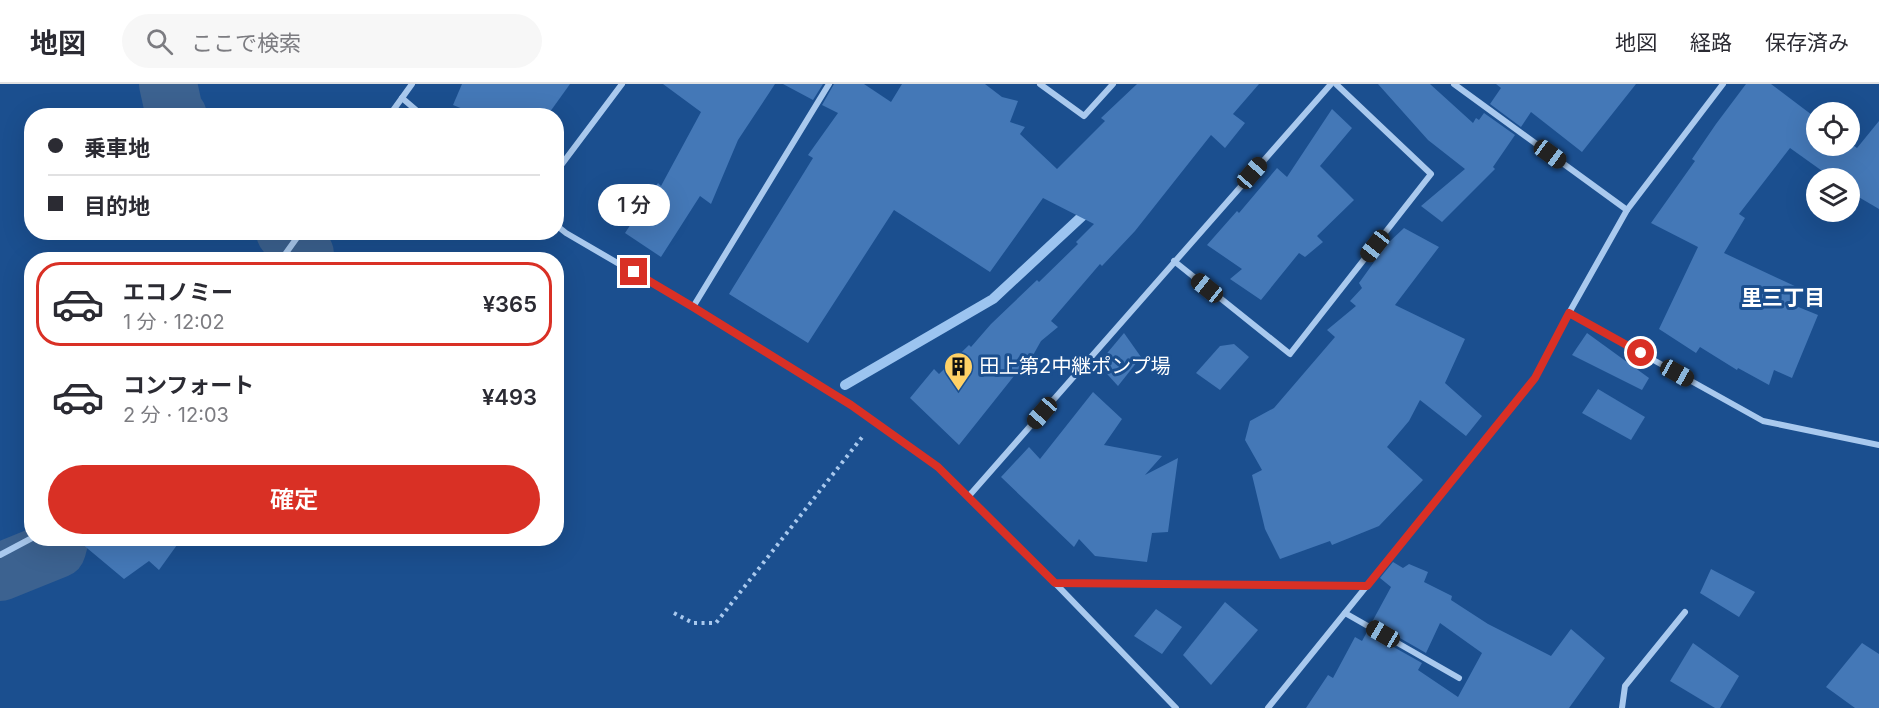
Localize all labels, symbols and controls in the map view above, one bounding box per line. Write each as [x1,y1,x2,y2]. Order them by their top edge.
search box [122,14,542,68]
icon: search [143,25,176,58]
text: 地図 [30,26,86,60]
text: ここで検索 [191,30,301,56]
text: 地図 [1615,30,1657,55]
text: 経路 [1690,30,1732,55]
text: 保存済み [1765,30,1849,55]
map controls [1806,102,1860,222]
button: locate [1806,102,1860,156]
text: 乗車地 [84,135,150,161]
car [1530,136,1570,172]
car [1233,154,1271,192]
button: layers [1806,168,1860,222]
callout: 1 分 [598,185,670,227]
text: 目的地 [84,193,150,219]
text: 1 分 [617,193,651,217]
car [1357,226,1393,266]
route end [620,258,647,285]
car [1187,270,1227,306]
icon: car [51,277,105,331]
text: エコノミー [123,279,233,305]
district label: 里三丁目 [1741,285,1825,310]
text: ¥365 [483,291,537,317]
text: 1 分 · 12:02 [123,310,225,334]
route start [1627,339,1654,366]
building icon: 田上第2中継ポンプ場 [942,350,974,392]
place label: 田上第2中継ポンプ場 [979,354,1171,378]
car [1657,356,1697,390]
icon: car [51,370,105,424]
text: コンフォート [123,372,254,398]
text: ¥493 [482,384,537,410]
car [1023,394,1061,432]
text: 2 分 · 12:03 [123,403,229,427]
button: 確定 [48,465,540,534]
car [1363,617,1403,651]

